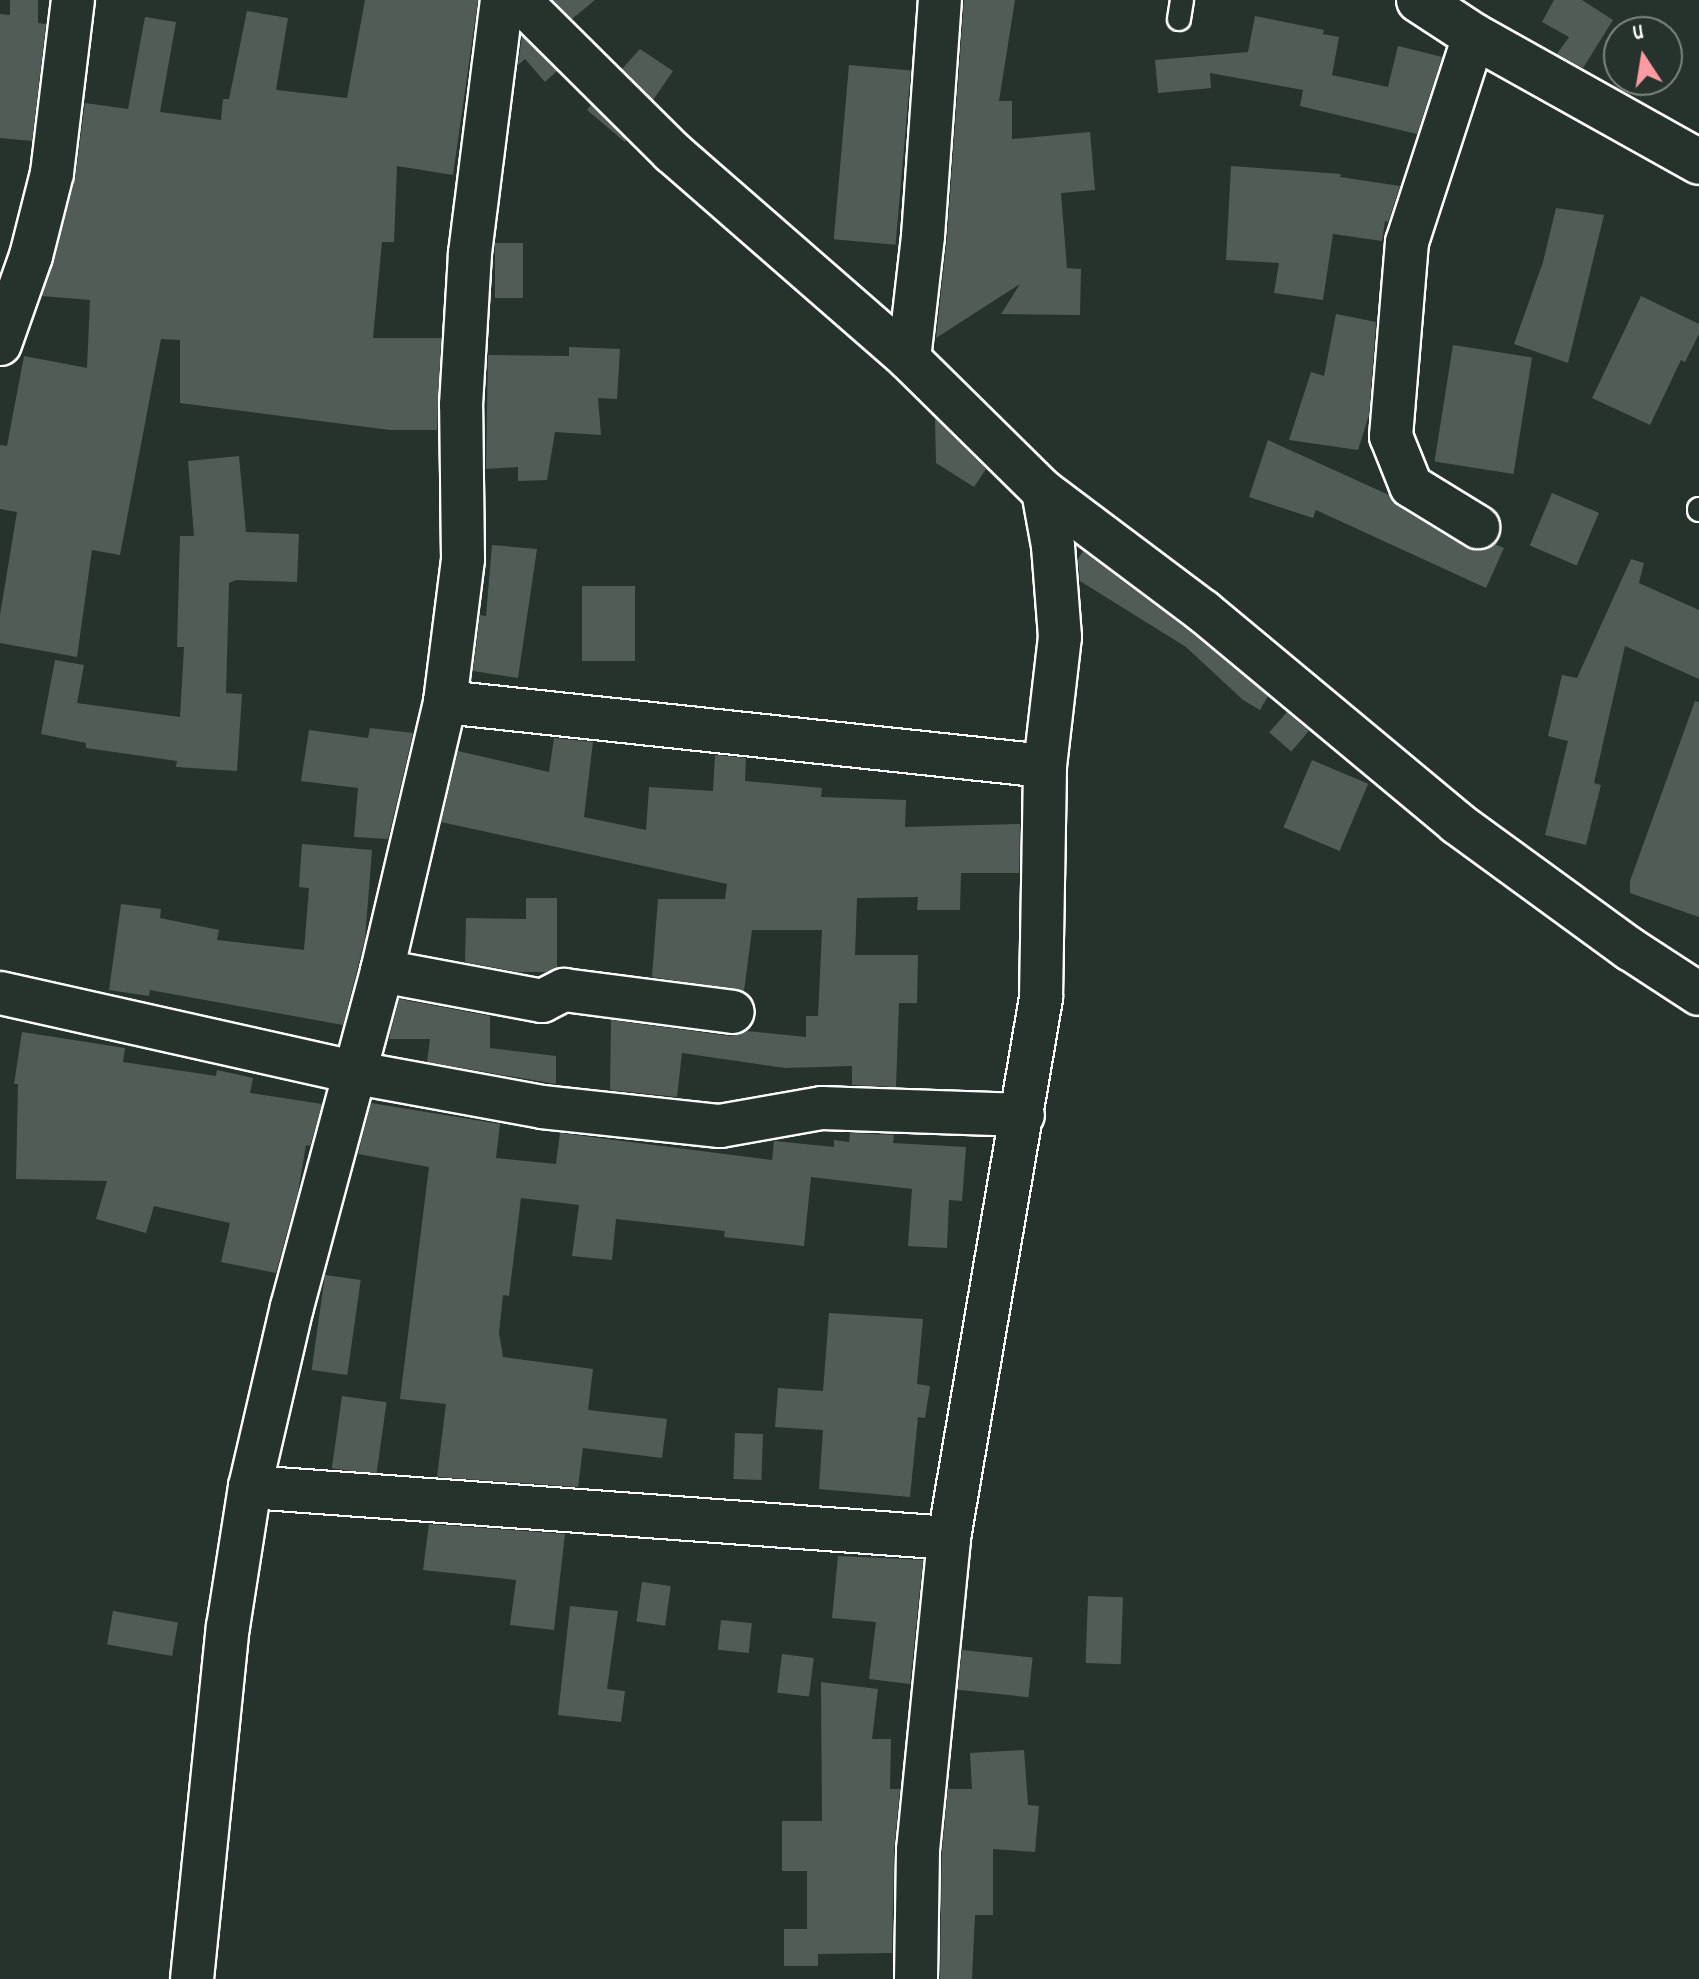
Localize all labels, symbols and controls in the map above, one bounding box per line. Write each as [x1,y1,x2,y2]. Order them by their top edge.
north arrow [1603,16,1683,96]
text: U [1630,18,1647,50]

